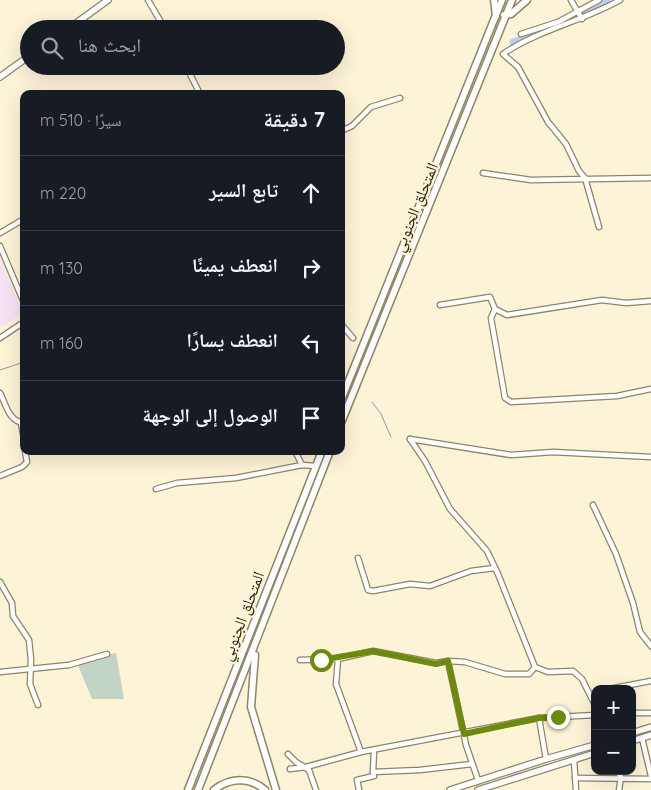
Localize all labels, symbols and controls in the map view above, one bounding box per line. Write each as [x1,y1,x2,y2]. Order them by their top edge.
search box [20,20,345,75]
text: ابحث هنا [78,33,141,57]
icon: search [38,34,66,62]
text: 7 دقيقة [263,106,325,132]
text: سيرًا · 510 m [40,110,122,130]
street label: المتحلق الجنوبي [388,160,445,256]
text: تابع السير [209,178,278,202]
icon: ahead [297,179,325,207]
text: 220 m [40,183,86,203]
text: انعطف يمينًا [192,253,278,277]
icon: right [297,254,325,282]
text: 130 m [40,258,83,278]
text: انعطف يسارًا [187,328,278,352]
icon: left [297,329,325,357]
text: 160 m [40,333,83,353]
text: الوصول إلى الوجهة [142,403,278,427]
icon: arrive [297,404,325,432]
street label: المتحلق الجنوبي [216,568,271,665]
route start [310,649,333,672]
map controls [591,685,636,775]
button: + [591,685,636,730]
route end [547,706,570,729]
button: − [591,730,636,775]

